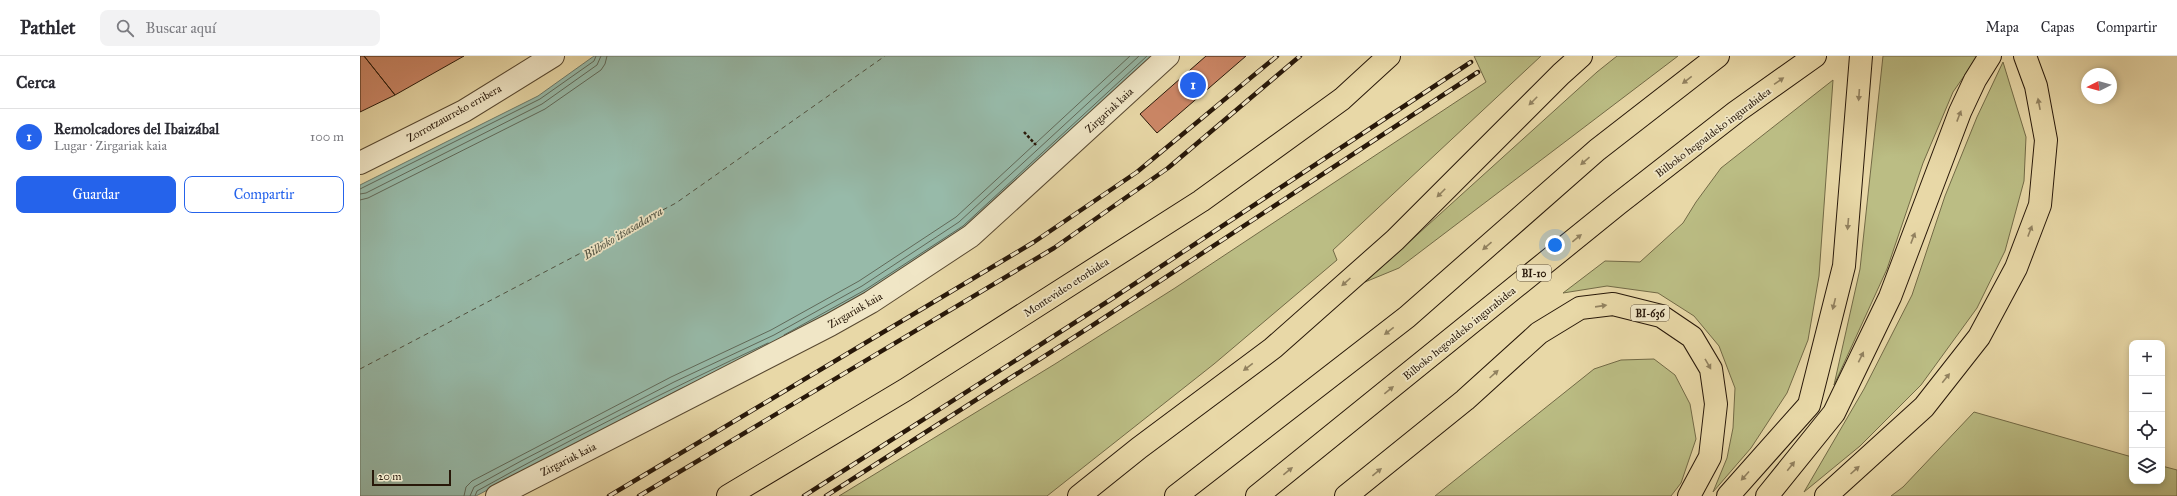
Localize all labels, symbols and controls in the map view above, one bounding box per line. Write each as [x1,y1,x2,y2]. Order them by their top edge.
search box [100,10,380,46]
text: Pathlet [20,16,76,39]
icon: search [114,17,136,39]
text: Buscar aquí [146,19,216,37]
text: Mapa [1986,19,2019,36]
text: Capas [2041,19,2074,36]
text: Compartir [2096,19,2157,36]
north arrow [2081,68,2117,104]
pin: 1 [1180,70,1206,100]
text: Cerca [16,72,55,93]
one-way arrow [1681,76,1692,84]
one-way arrow [1774,77,1785,85]
street label: Zorrotzaurreko erribera [405,82,504,145]
street label: Zirgariak kaia [1083,85,1136,136]
street label: Bilboko hegoaldeko ingurabidea [1653,85,1774,180]
one-way arrow [1855,89,1862,101]
one-way arrow [1528,96,1538,106]
one-way arrow [2036,98,2042,110]
one-way arrow [1956,110,1962,122]
text: Remolcadores del Ibaizábal [54,120,219,138]
text: 1 [26,129,32,145]
text: 100 m [310,129,344,145]
text: Lugar · Zirgariak kaia [54,138,167,154]
one-way arrow [1580,156,1590,165]
button: Guardar [16,176,176,213]
button: Compartir [184,176,344,213]
one-way arrow [1436,188,1446,198]
water label: Bilboko itsasadarra [580,204,665,263]
one-way arrow [1844,218,1851,230]
one-way arrow [2027,226,2033,237]
one-way arrow [1911,231,1917,243]
one-way arrow [1571,233,1582,242]
your location [1545,235,1565,255]
one-way arrow [1482,242,1492,251]
street label: Montevideo etorbidea [1021,255,1112,320]
road number: BI-10 [1517,265,1551,281]
one-way arrow [1341,278,1352,287]
street label: Bilboko hegoaldeko ingurabidea [1400,284,1518,383]
street label: Zirgariak kaia [826,290,885,331]
one-way arrow [1831,297,1837,310]
one-way arrow [1595,303,1607,309]
road number: BI-636 [1631,305,1669,321]
one-way arrow [1383,327,1394,335]
map controls [2129,340,2165,484]
button: + [2129,340,2165,376]
one-way arrow [1858,351,1864,363]
one-way arrow [1704,358,1711,370]
one-way arrow [1242,362,1253,371]
one-way arrow [1489,370,1499,379]
one-way arrow [1942,373,1951,384]
button: − [2129,376,2165,412]
one-way arrow [1383,385,1394,394]
button: locate [2129,412,2165,448]
street label: Zirgariak kaia [538,440,598,479]
button: layers [2129,448,2165,484]
one-way arrow [1787,460,1796,471]
one-way arrow [1849,465,1860,474]
one-way arrow [1282,467,1293,476]
one-way arrow [1371,467,1382,476]
scale bar [372,468,451,487]
text: 20 m [378,470,401,483]
one-way arrow [1741,471,1750,482]

